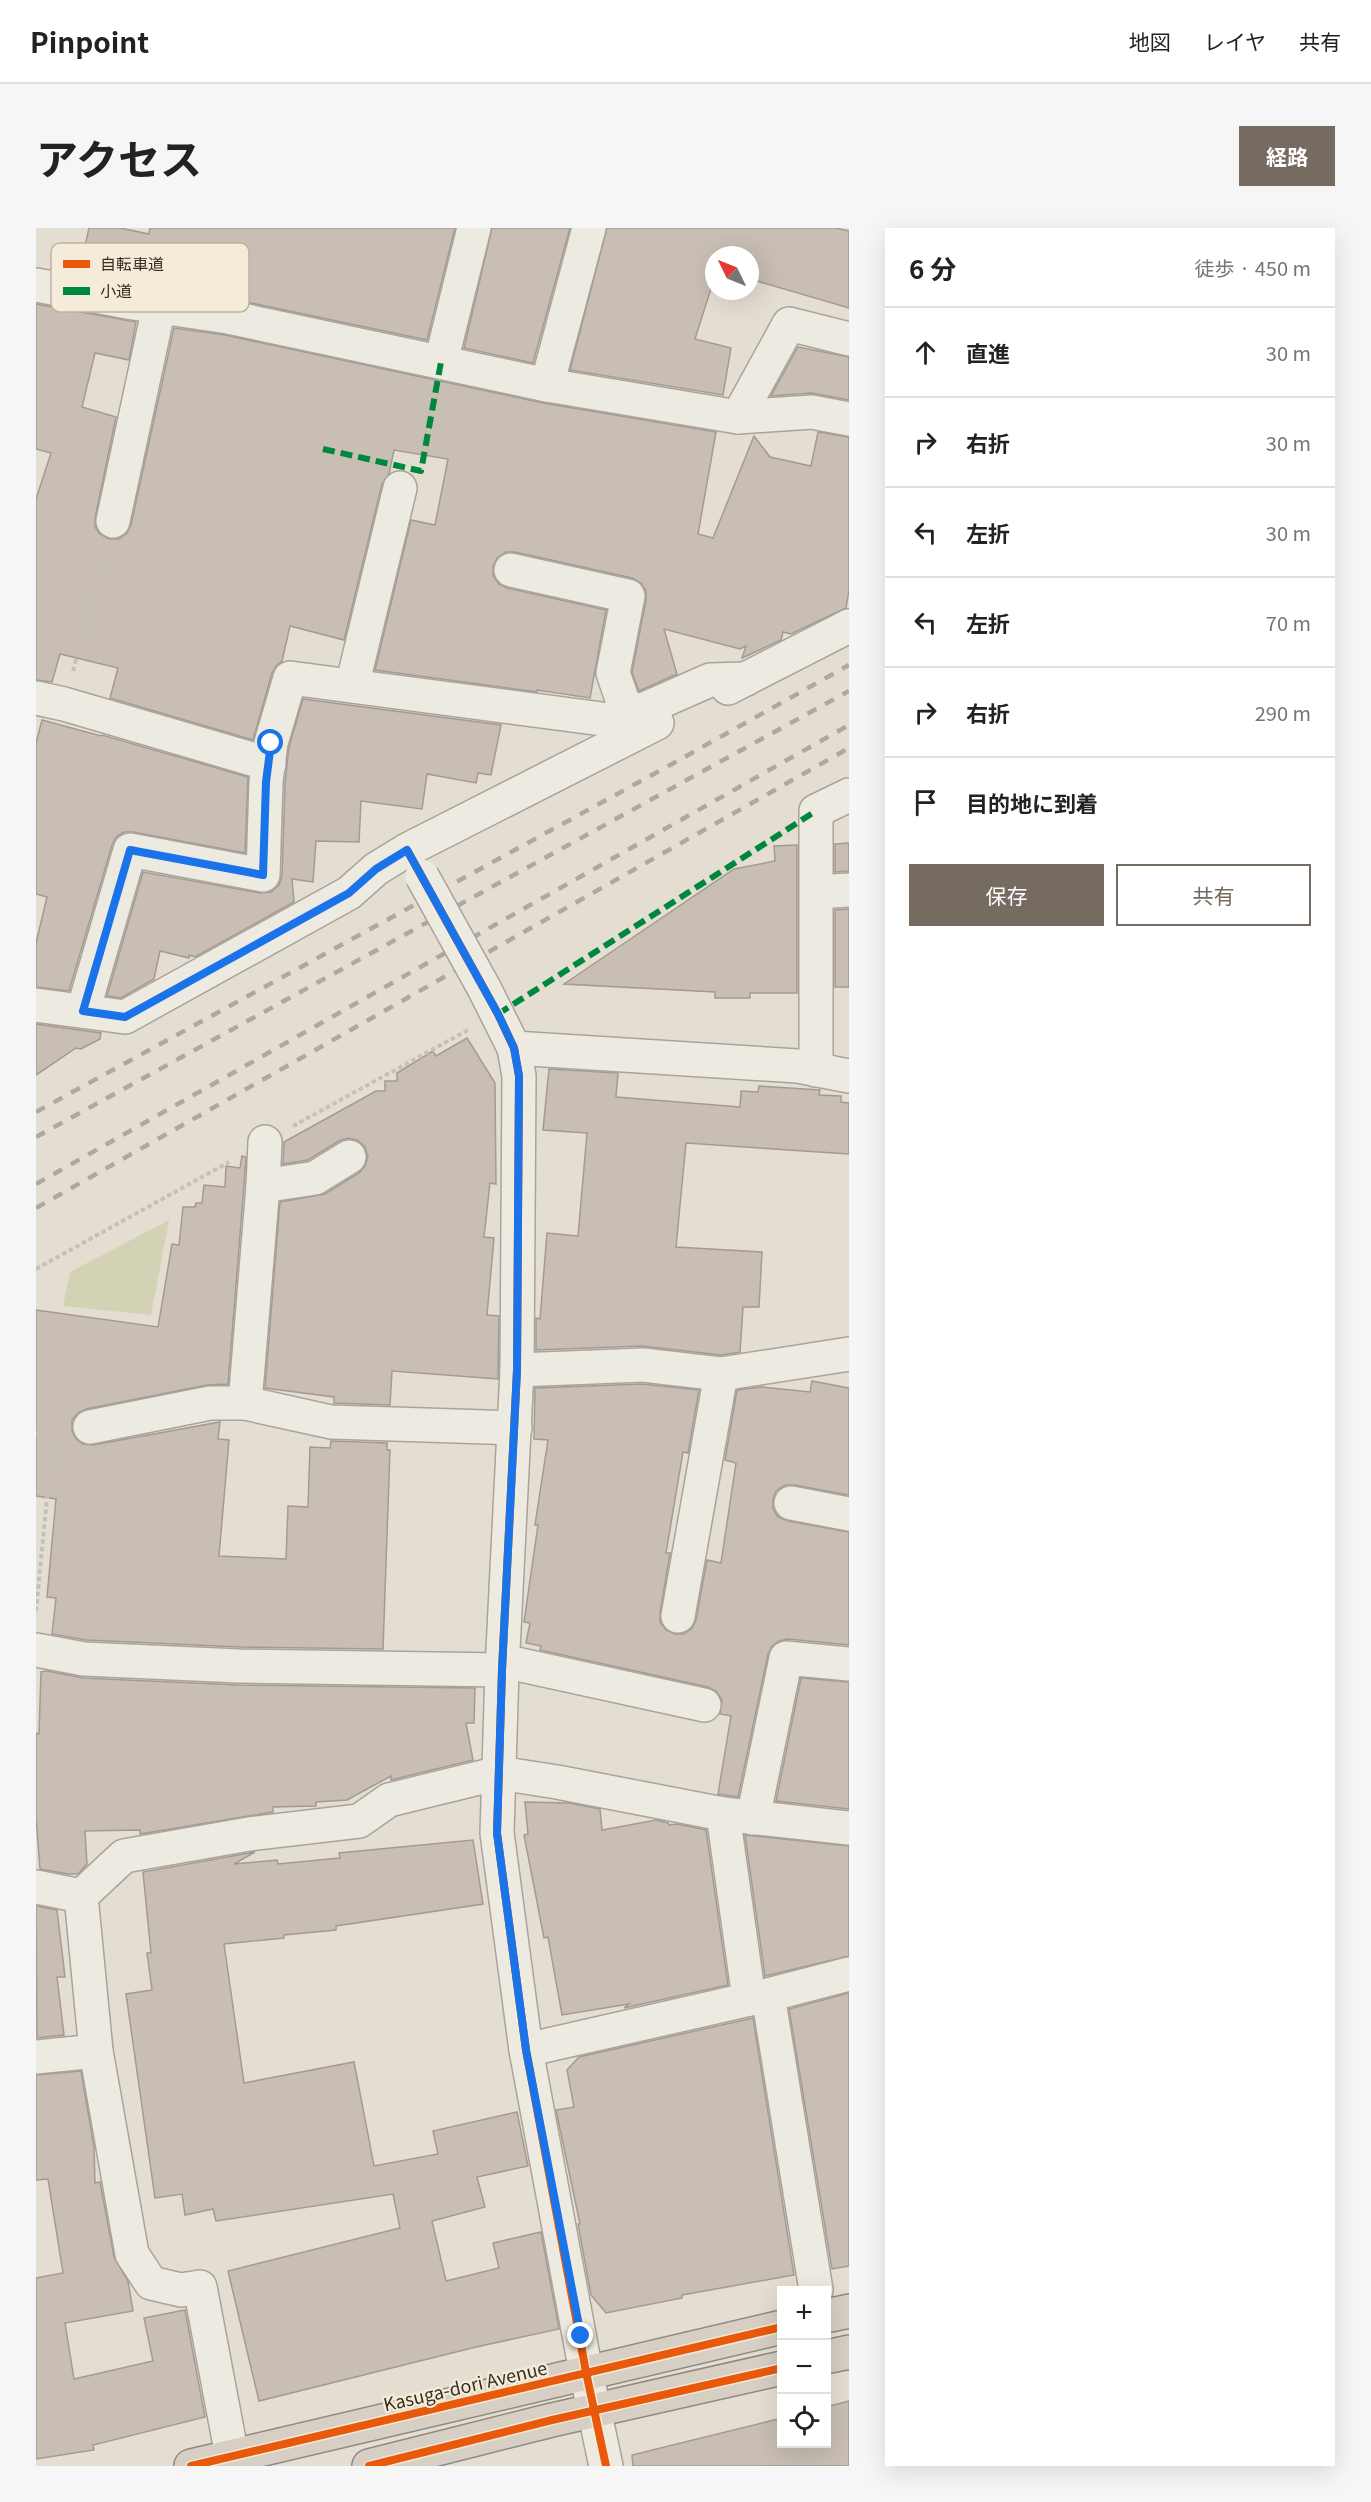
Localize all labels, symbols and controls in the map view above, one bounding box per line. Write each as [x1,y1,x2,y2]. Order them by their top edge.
text: Pinpoint [30,21,149,61]
text: 地図 [1129,26,1171,56]
text: レイヤ [1204,26,1266,56]
text: 共有 [1299,26,1341,56]
text: アクセス [36,126,202,187]
button: 経路 [1239,126,1335,186]
legend [51,243,249,312]
north arrow [705,246,759,300]
text: 6 分 [909,249,956,286]
text: 自転車道 [100,251,164,275]
text: 徒歩 · 450 m [1195,253,1311,282]
text: 小道 [100,278,132,302]
icon: ahead [909,336,942,369]
text: 直進 [966,336,1010,368]
text: 30 m [1266,338,1311,367]
icon: right [909,426,942,459]
text: 右折 [966,426,1010,458]
text: 30 m [1266,428,1311,457]
icon: left [909,516,942,549]
text: 左折 [966,516,1010,548]
text: 30 m [1266,518,1311,547]
icon: left [909,606,942,639]
text: 左折 [966,606,1010,638]
text: 70 m [1266,608,1311,637]
icon: right [909,696,942,729]
text: 右折 [966,696,1010,728]
text: 290 m [1255,698,1311,727]
route start [257,729,283,755]
icon: arrive [909,786,942,819]
text: 目的地に到着 [966,786,1098,818]
button: 保存 [909,864,1104,926]
button: 共有 [1116,864,1311,926]
map controls [777,2286,831,2448]
button: + [777,2286,831,2340]
route end [567,2322,593,2348]
button: − [777,2340,831,2394]
street label: Kasuga-dori Avenue [381,2354,549,2416]
button: locate [777,2394,831,2448]

